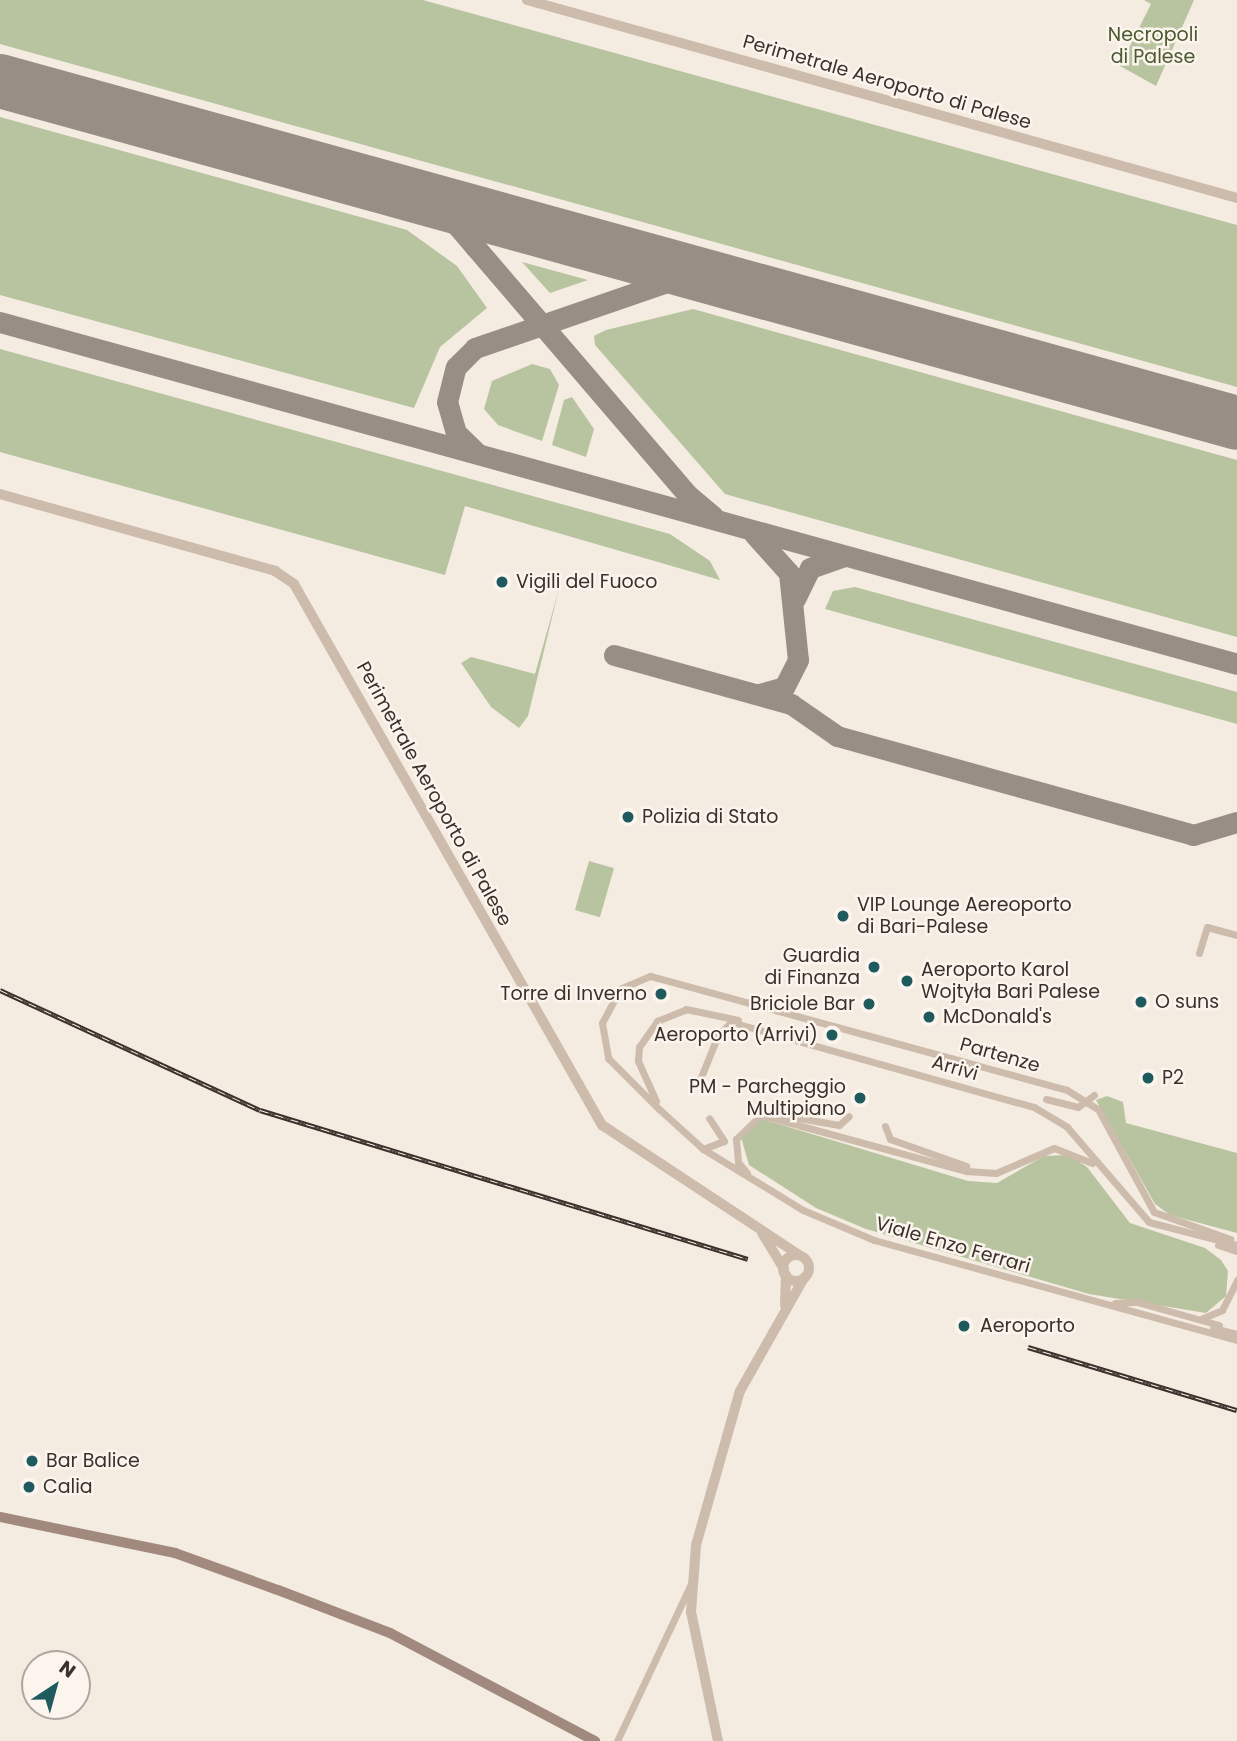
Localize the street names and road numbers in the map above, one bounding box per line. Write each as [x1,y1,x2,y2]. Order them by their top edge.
street label: Perimetrale Aeroporto di Palese [740,30,1034,134]
street label: Perimetrale Aeroporto di Palese [352,658,516,930]
street label: Partenze [957,1033,1043,1077]
street label: Arrivi [929,1051,981,1085]
street label: Viale Enzo Ferrari [873,1212,1033,1278]

